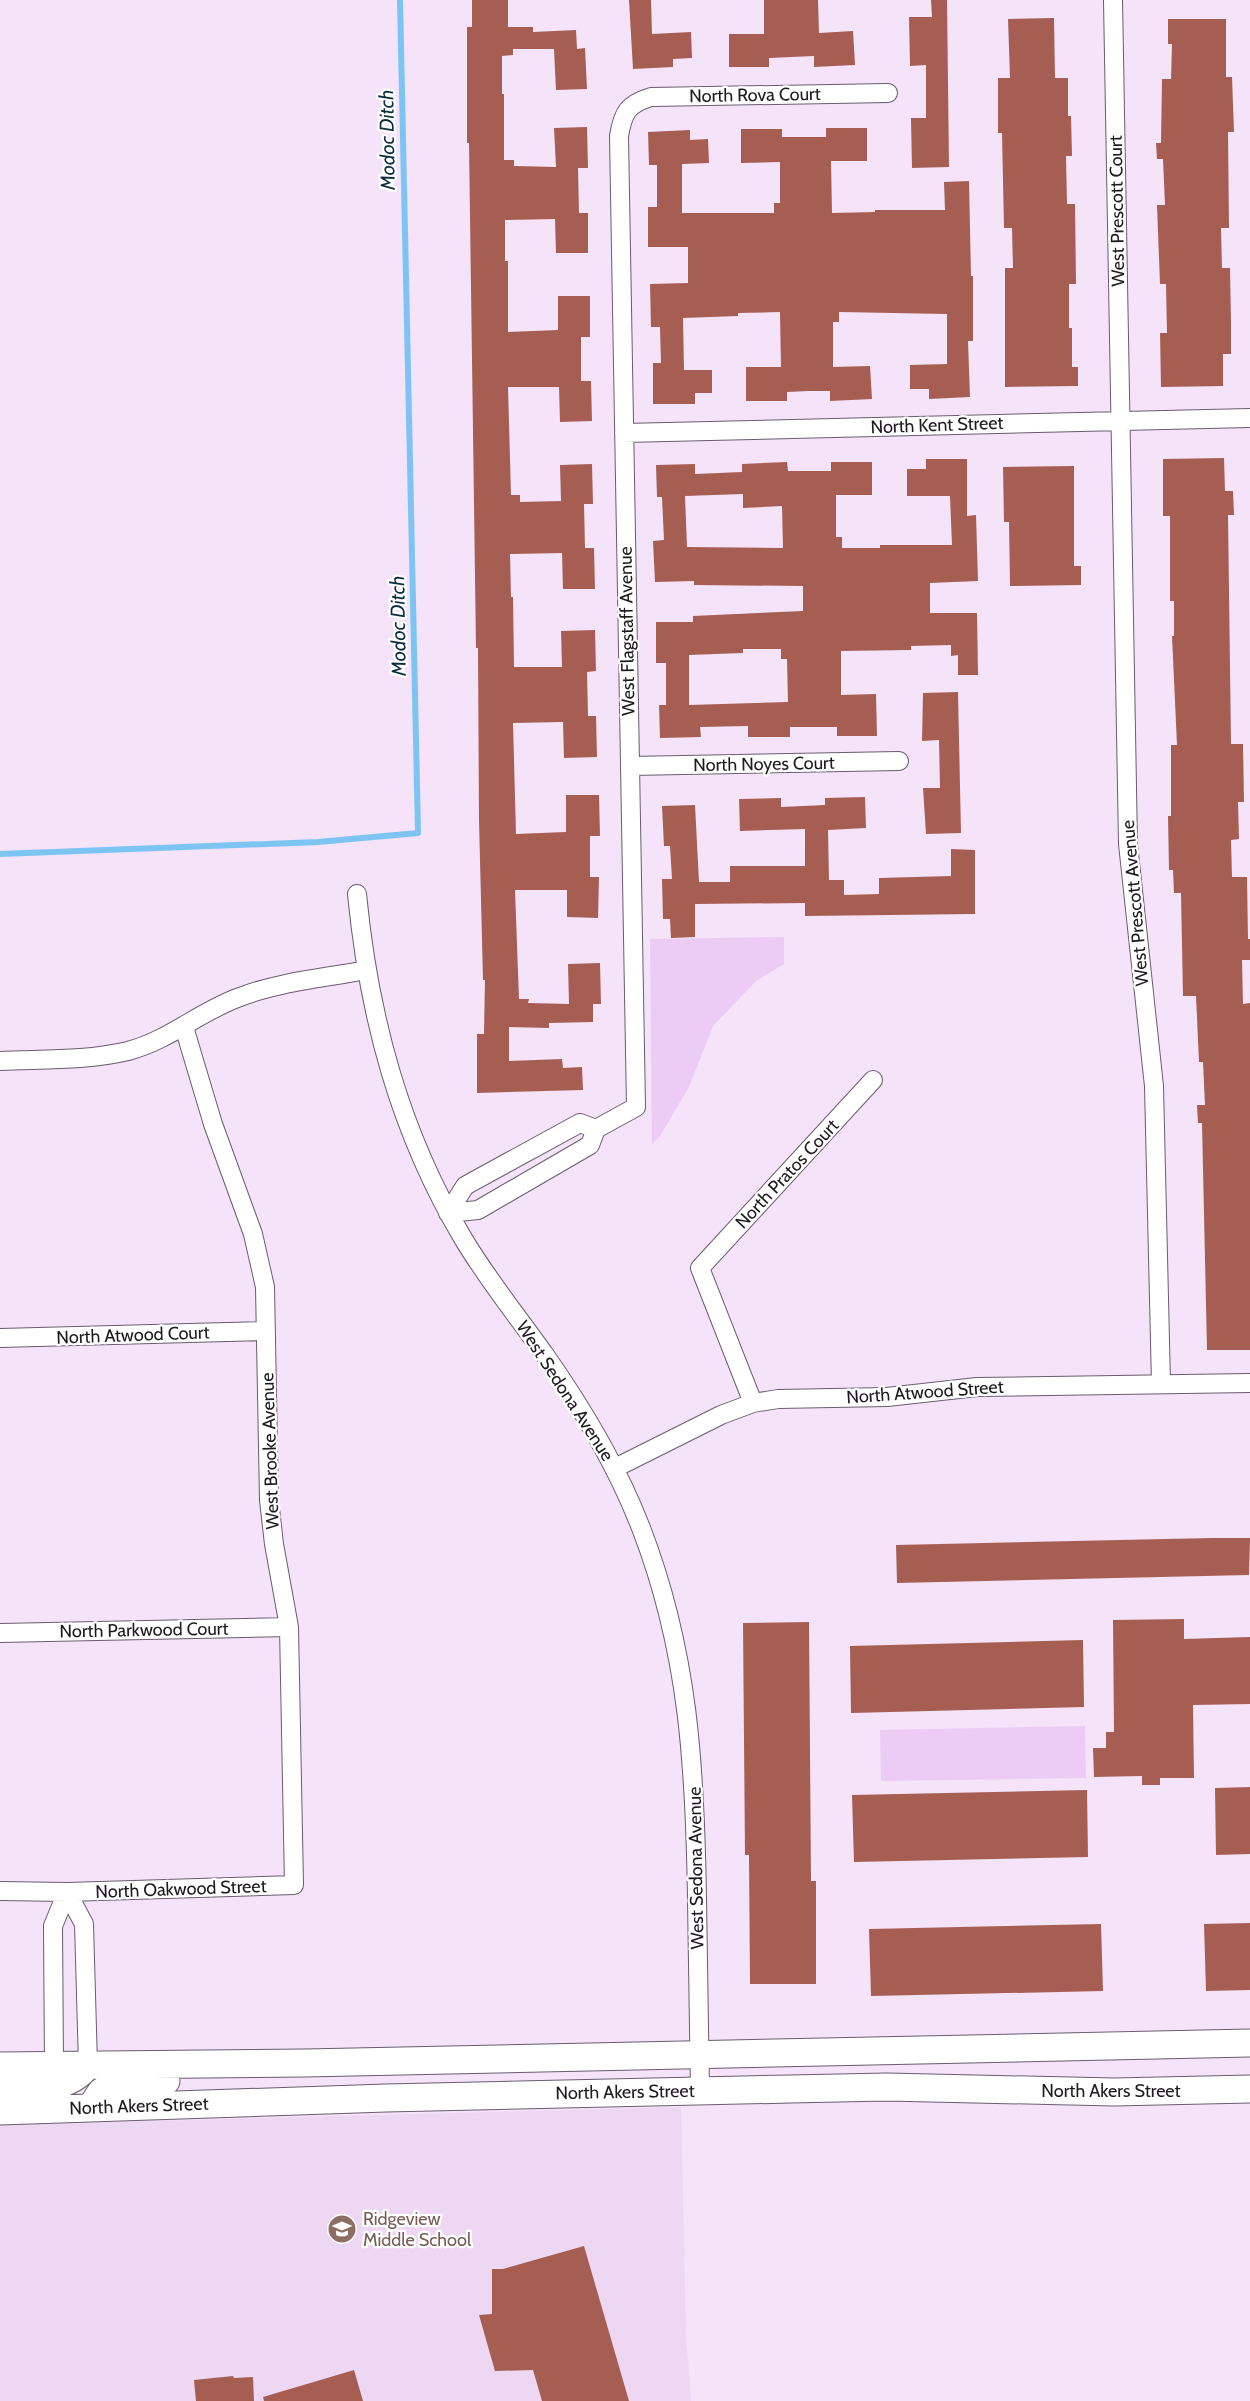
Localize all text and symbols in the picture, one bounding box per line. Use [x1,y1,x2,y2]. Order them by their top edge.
street label: North Rova Court [689,83,821,107]
water label: Modoc Ditch [374,90,400,191]
street label: West Prescott Court [1105,135,1129,287]
street label: North Kent Street [870,412,1004,438]
street label: West Flagstaff Avenue [615,546,639,716]
water label: Modoc Ditch [385,576,411,677]
street label: North Noyes Court [693,752,835,776]
street label: West Prescott Avenue [1117,819,1153,987]
street label: North Pratos Court [731,1115,843,1233]
street label: West Sedona Avenue [512,1317,618,1465]
street label: North Atwood Court [56,1321,210,1349]
street label: West Brooke Avenue [256,1372,284,1530]
street label: North Atwood Street [846,1376,1004,1408]
street label: North Parkwood Court [59,1618,229,1642]
street label: West Sedona Avenue [684,1787,708,1949]
street label: North Oakwood Street [95,1875,267,1903]
street label: North Akers Street [555,2080,695,2104]
street label: North Akers Street [1041,2080,1181,2102]
street label: North Akers Street [69,2093,209,2119]
place label: Ridgeview Middle School [363,2208,472,2251]
school or university icon: Ridgeview Middle School [326,2213,358,2245]

